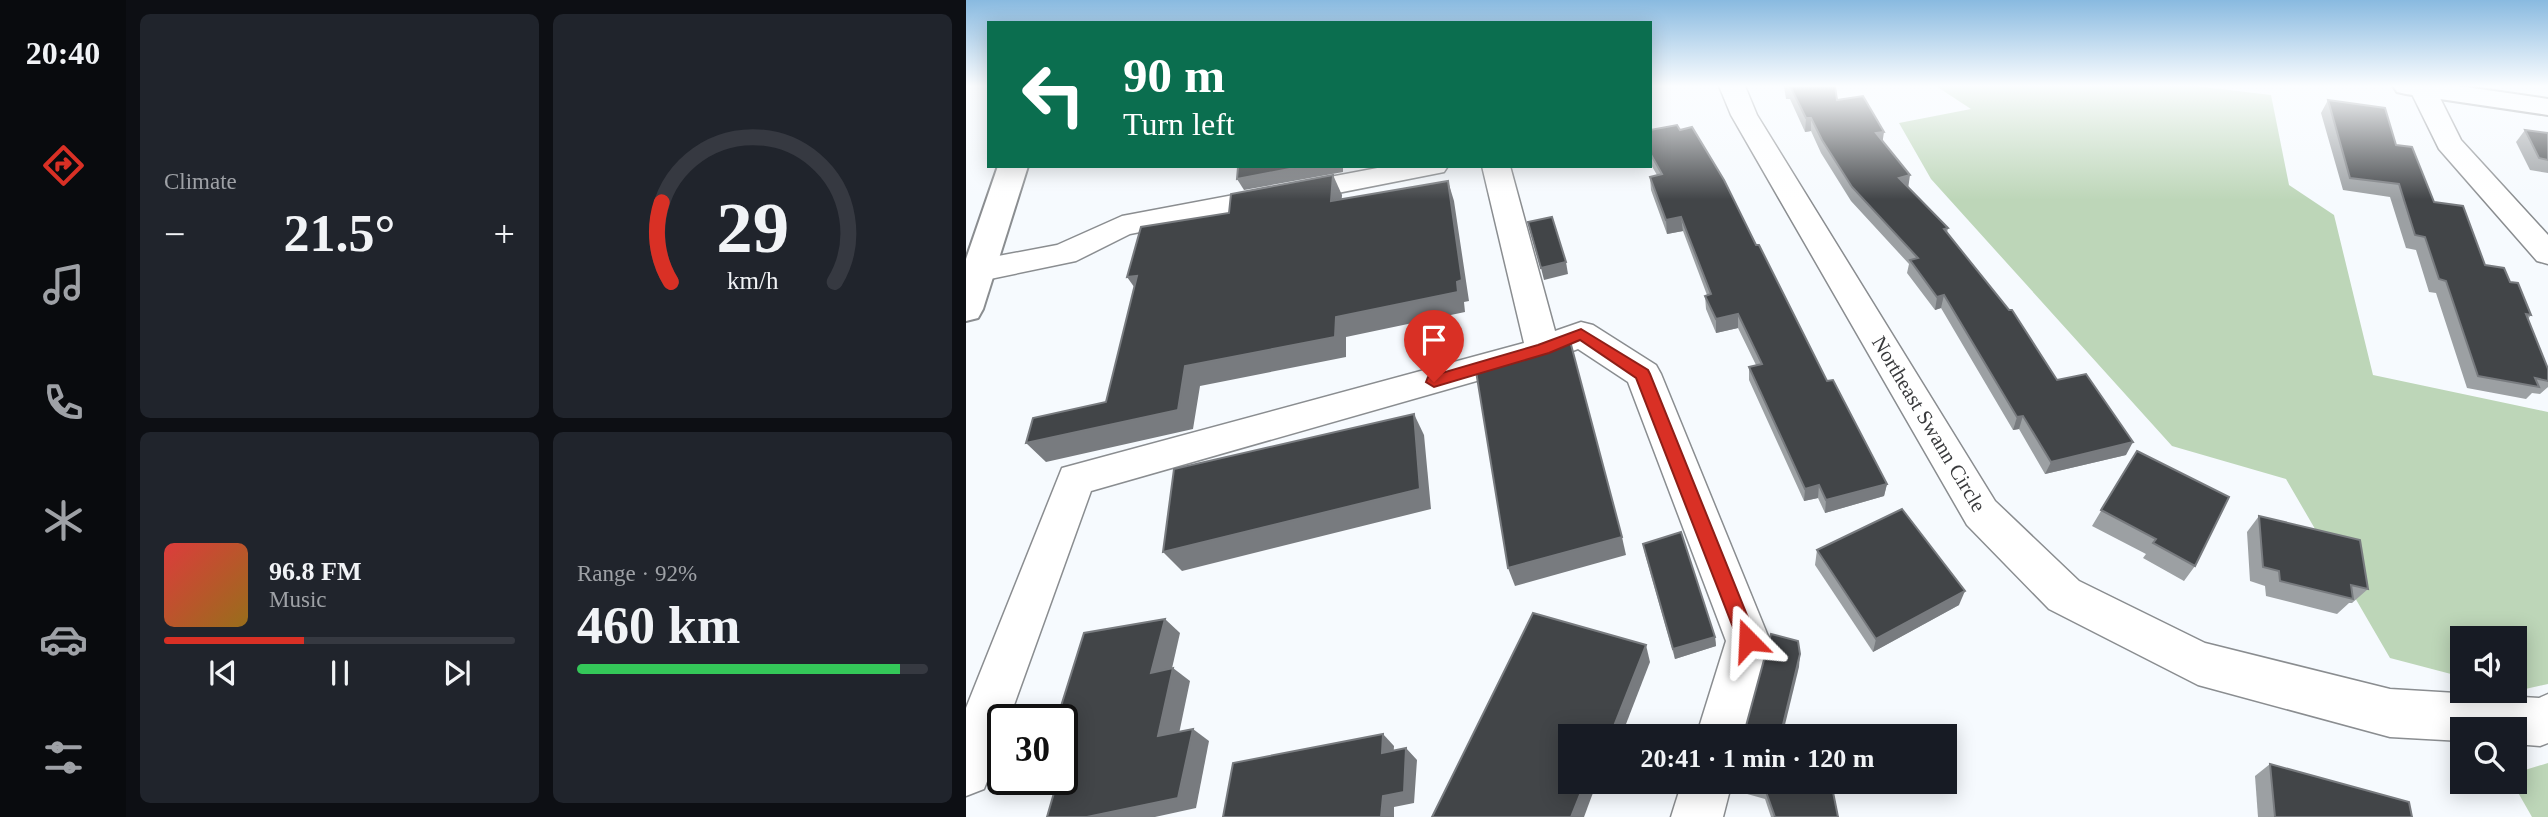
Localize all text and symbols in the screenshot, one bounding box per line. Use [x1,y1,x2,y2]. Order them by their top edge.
text: 20:40 [26,35,100,71]
text: 90 m [1123,48,1225,103]
icon: left [1008,49,1099,140]
text: Turn left [1123,106,1235,142]
icon: directions [39,141,88,190]
text: Climate [164,169,237,194]
text: 29 [716,187,789,268]
text: 21.5° [284,205,395,262]
text: − [164,213,185,255]
text: + [494,213,515,255]
icon: music [39,260,88,309]
text: km/h [727,267,779,294]
pin [1404,310,1464,382]
icon: arrive [1415,321,1453,359]
street label: Northeast Swann Circle [1867,332,1991,516]
icon: phone [39,378,88,427]
icon: climate [39,496,88,545]
text: 96.8 FM [269,557,361,586]
text: Range · 92% [577,561,697,586]
text: Music [269,587,327,612]
text: 460 km [577,597,740,654]
position arrow [1711,603,1785,677]
icon: car [39,615,88,664]
map controls [2450,626,2527,794]
button: sound [2450,626,2527,703]
icon: previous [204,654,242,692]
icon: pause [321,654,359,692]
icon: next [438,654,476,692]
speed limit sign: 30 [987,704,1078,795]
button: search [2450,717,2527,794]
icon: filters [39,733,88,782]
text: 20:41 · 1 min · 120 m [1641,744,1875,773]

